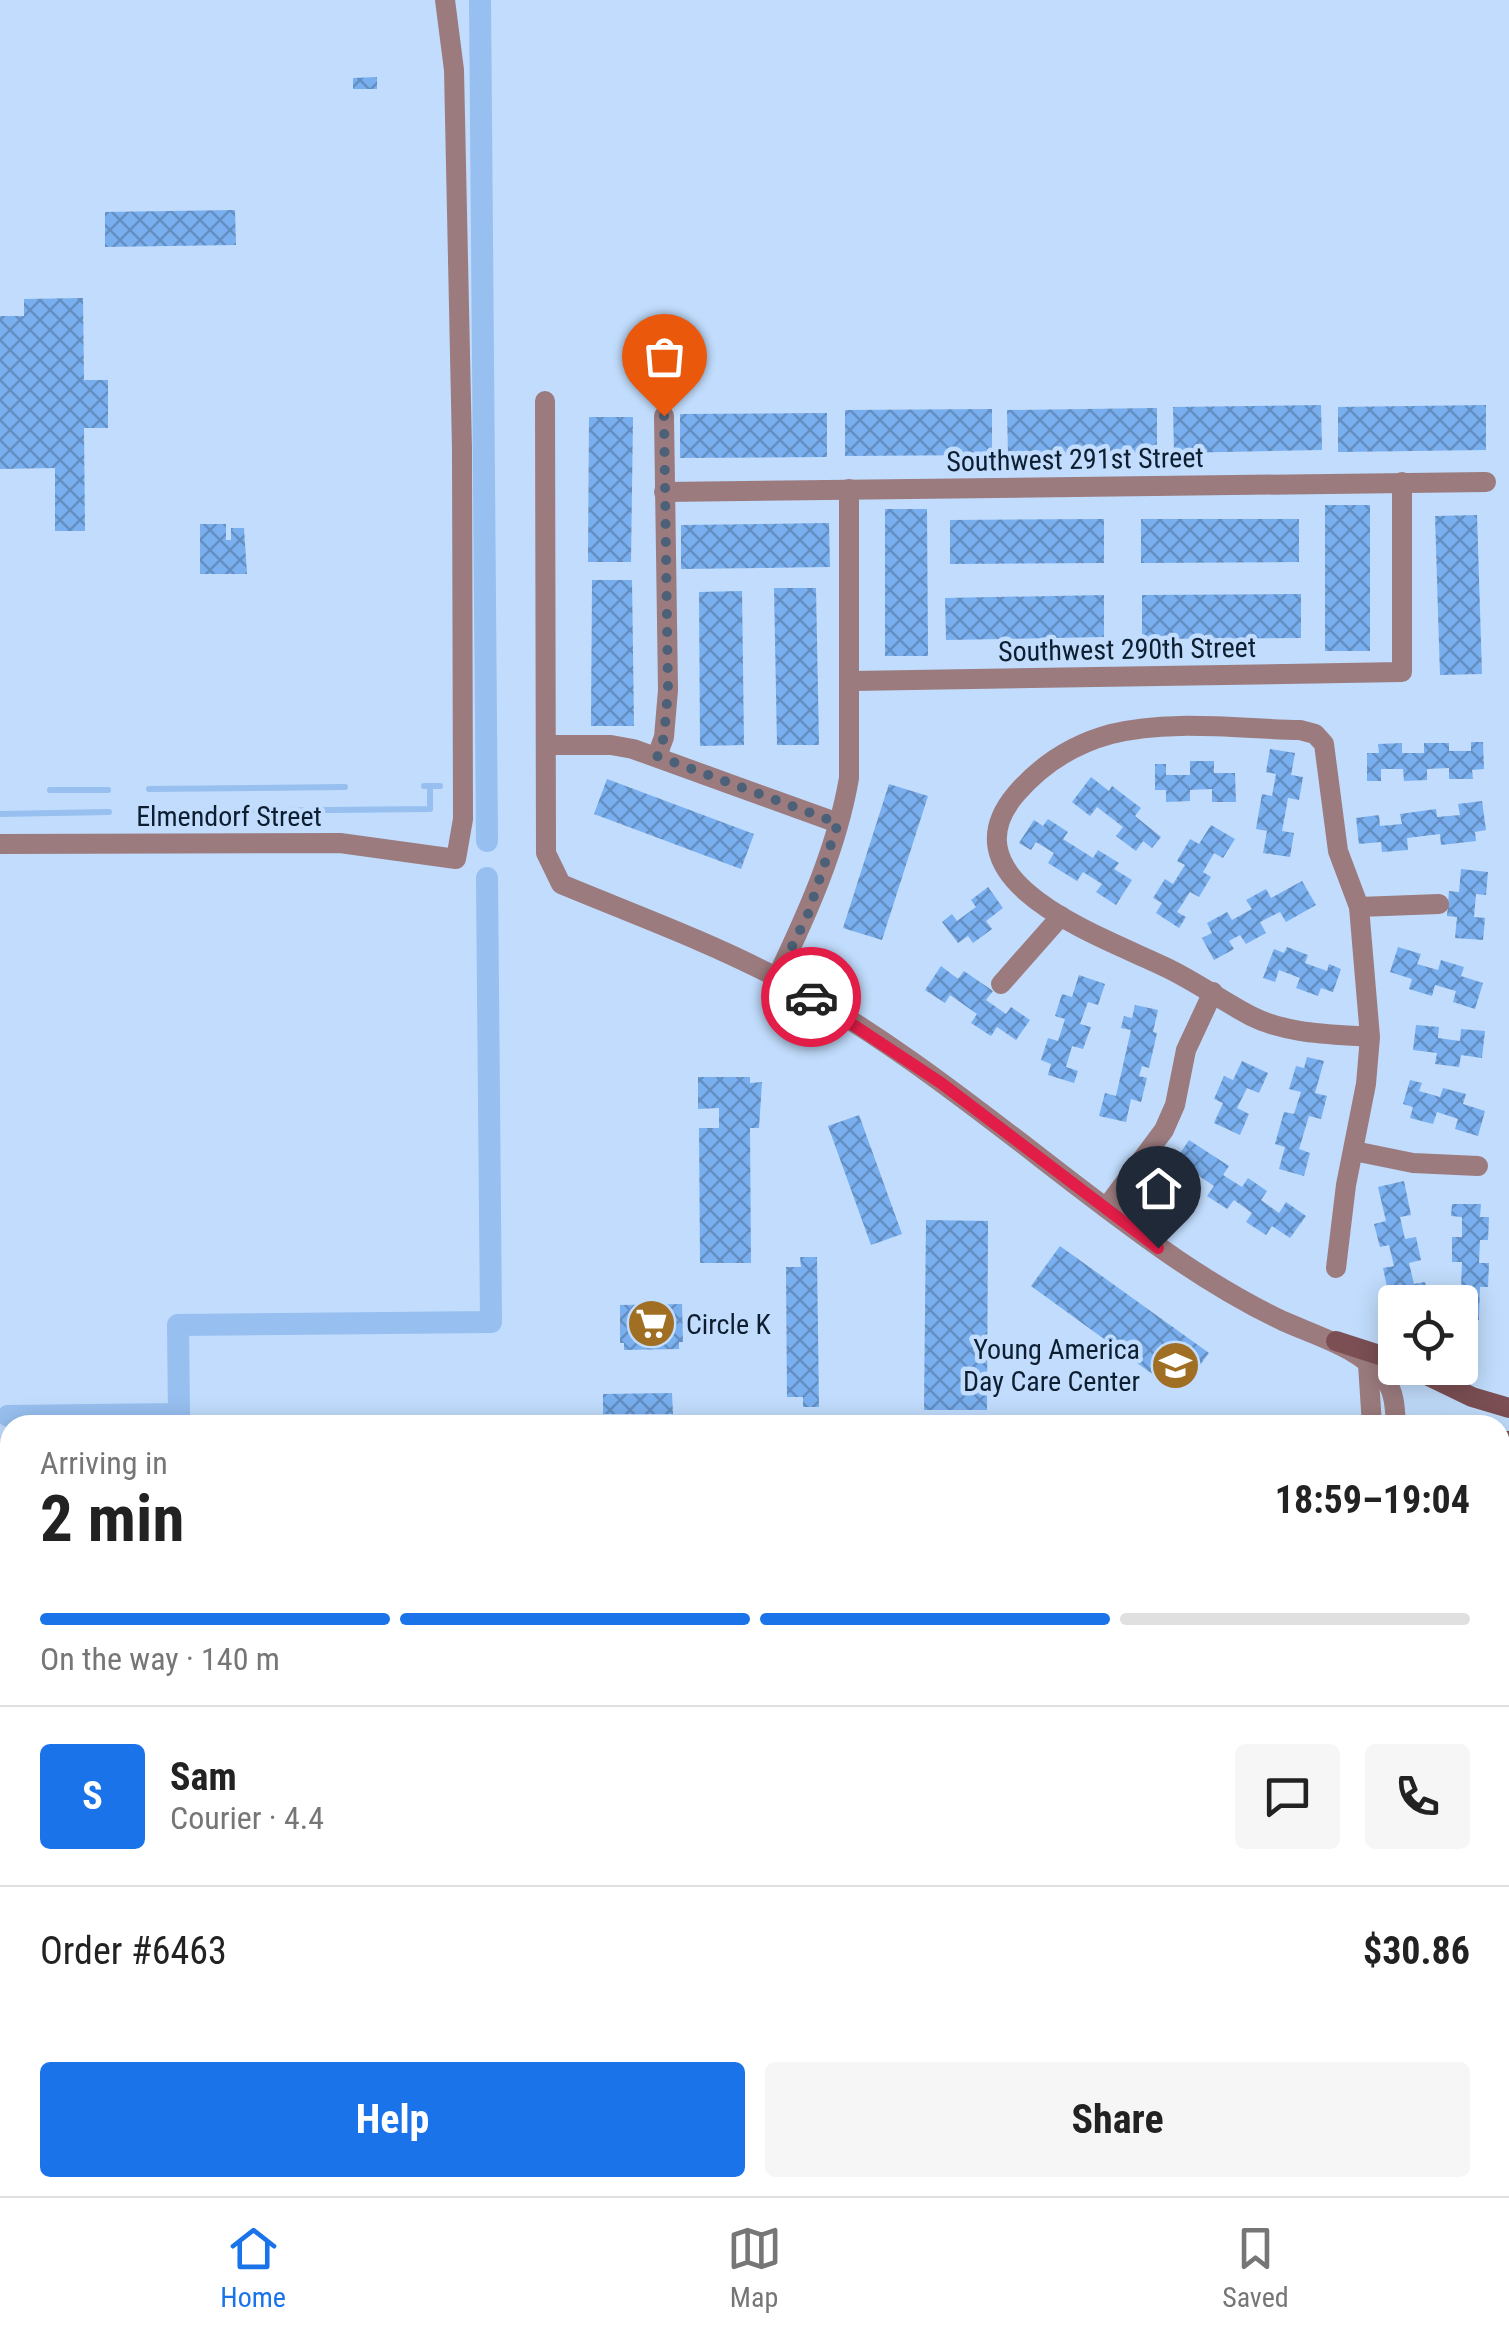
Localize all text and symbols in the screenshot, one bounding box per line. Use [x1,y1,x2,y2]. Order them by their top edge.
pin [622,314,707,417]
icon: bag [637,329,692,384]
street label: Southwest 291st Street [946,441,1204,478]
street label: Southwest 290th Street [998,631,1256,668]
street label: Elmendorf Street [136,800,322,833]
courier [761,947,861,1047]
icon: car [784,970,839,1025]
pin [1116,1146,1201,1249]
icon: home [1131,1161,1186,1216]
map controls [1378,1285,1478,1385]
button: locate [1378,1285,1478,1385]
supermarket icon: Circle K [625,1298,677,1350]
place label: Circle K [686,1308,771,1341]
place label: Young America Day Care Center [963,1333,1140,1398]
school or university icon: Young America Day Care Center [1149,1339,1201,1391]
text: Arriving in [40,1444,168,1482]
text: 18:59–19:04 [1275,1478,1470,1522]
text: 2 min [40,1481,184,1557]
text: On the way · 140 m [40,1640,280,1678]
button: chat [1235,1744,1340,1849]
button: phone [1365,1744,1470,1849]
text: Sam [170,1755,237,1799]
text: S [82,1774,103,1818]
text: Courier · 4.4 [170,1799,324,1837]
text: Order #6463 [40,1929,227,1973]
text: $30.86 [1363,1929,1470,1973]
button: Help [40,2062,745,2177]
button: Share [765,2062,1470,2177]
tab: Home [220,2221,286,2314]
tab: Map [727,2221,782,2314]
tab: Saved [1222,2221,1289,2314]

